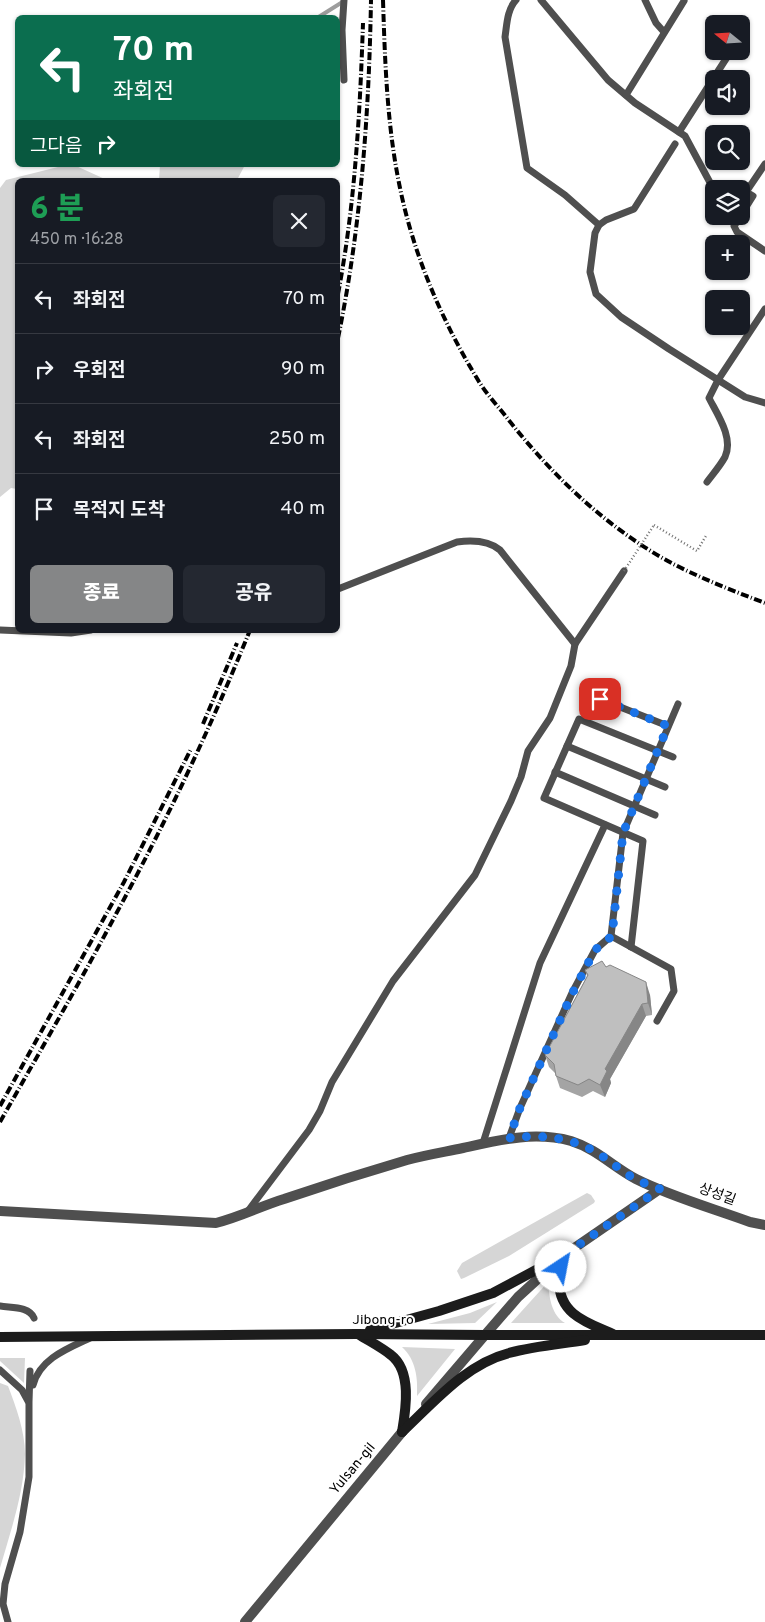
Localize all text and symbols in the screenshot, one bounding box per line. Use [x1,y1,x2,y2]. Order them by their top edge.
north arrow [705,15,750,60]
map controls [705,15,750,335]
text: 70 m [113,29,194,73]
icon: left [30,35,95,100]
button: sound [705,70,750,115]
text: 좌회전 [113,79,174,106]
button: search [705,125,750,170]
icon: right [92,130,120,158]
text: 그다음 [30,135,82,159]
button: layers [705,180,750,225]
text: 6 분 [30,192,84,229]
button: close [273,195,325,247]
text: 450 m · 16:28 [30,230,124,250]
button: + [705,235,750,280]
icon: left [30,285,58,313]
text: 70 m [283,287,325,311]
text: 좌회전 [73,289,125,313]
button: − [705,290,750,335]
icon: right [30,355,58,383]
text: 90 m [281,357,325,381]
text: 우회전 [73,359,125,383]
icon: left [30,425,58,453]
text: 250 m [269,427,325,451]
text: 좌회전 [73,429,125,453]
icon: arrive [30,495,58,523]
text: 40 m [280,497,325,521]
text: 목적지 도착 [73,499,165,523]
button: 종료 [30,565,173,623]
button: 공유 [183,565,325,623]
pin [579,678,621,720]
icon: arrive [586,685,614,713]
street label: 상성길 [696,1180,738,1210]
position arrow [534,1240,586,1292]
street label: Jibong-ro [352,1312,414,1329]
street label: Yulsan-gil [326,1440,380,1498]

